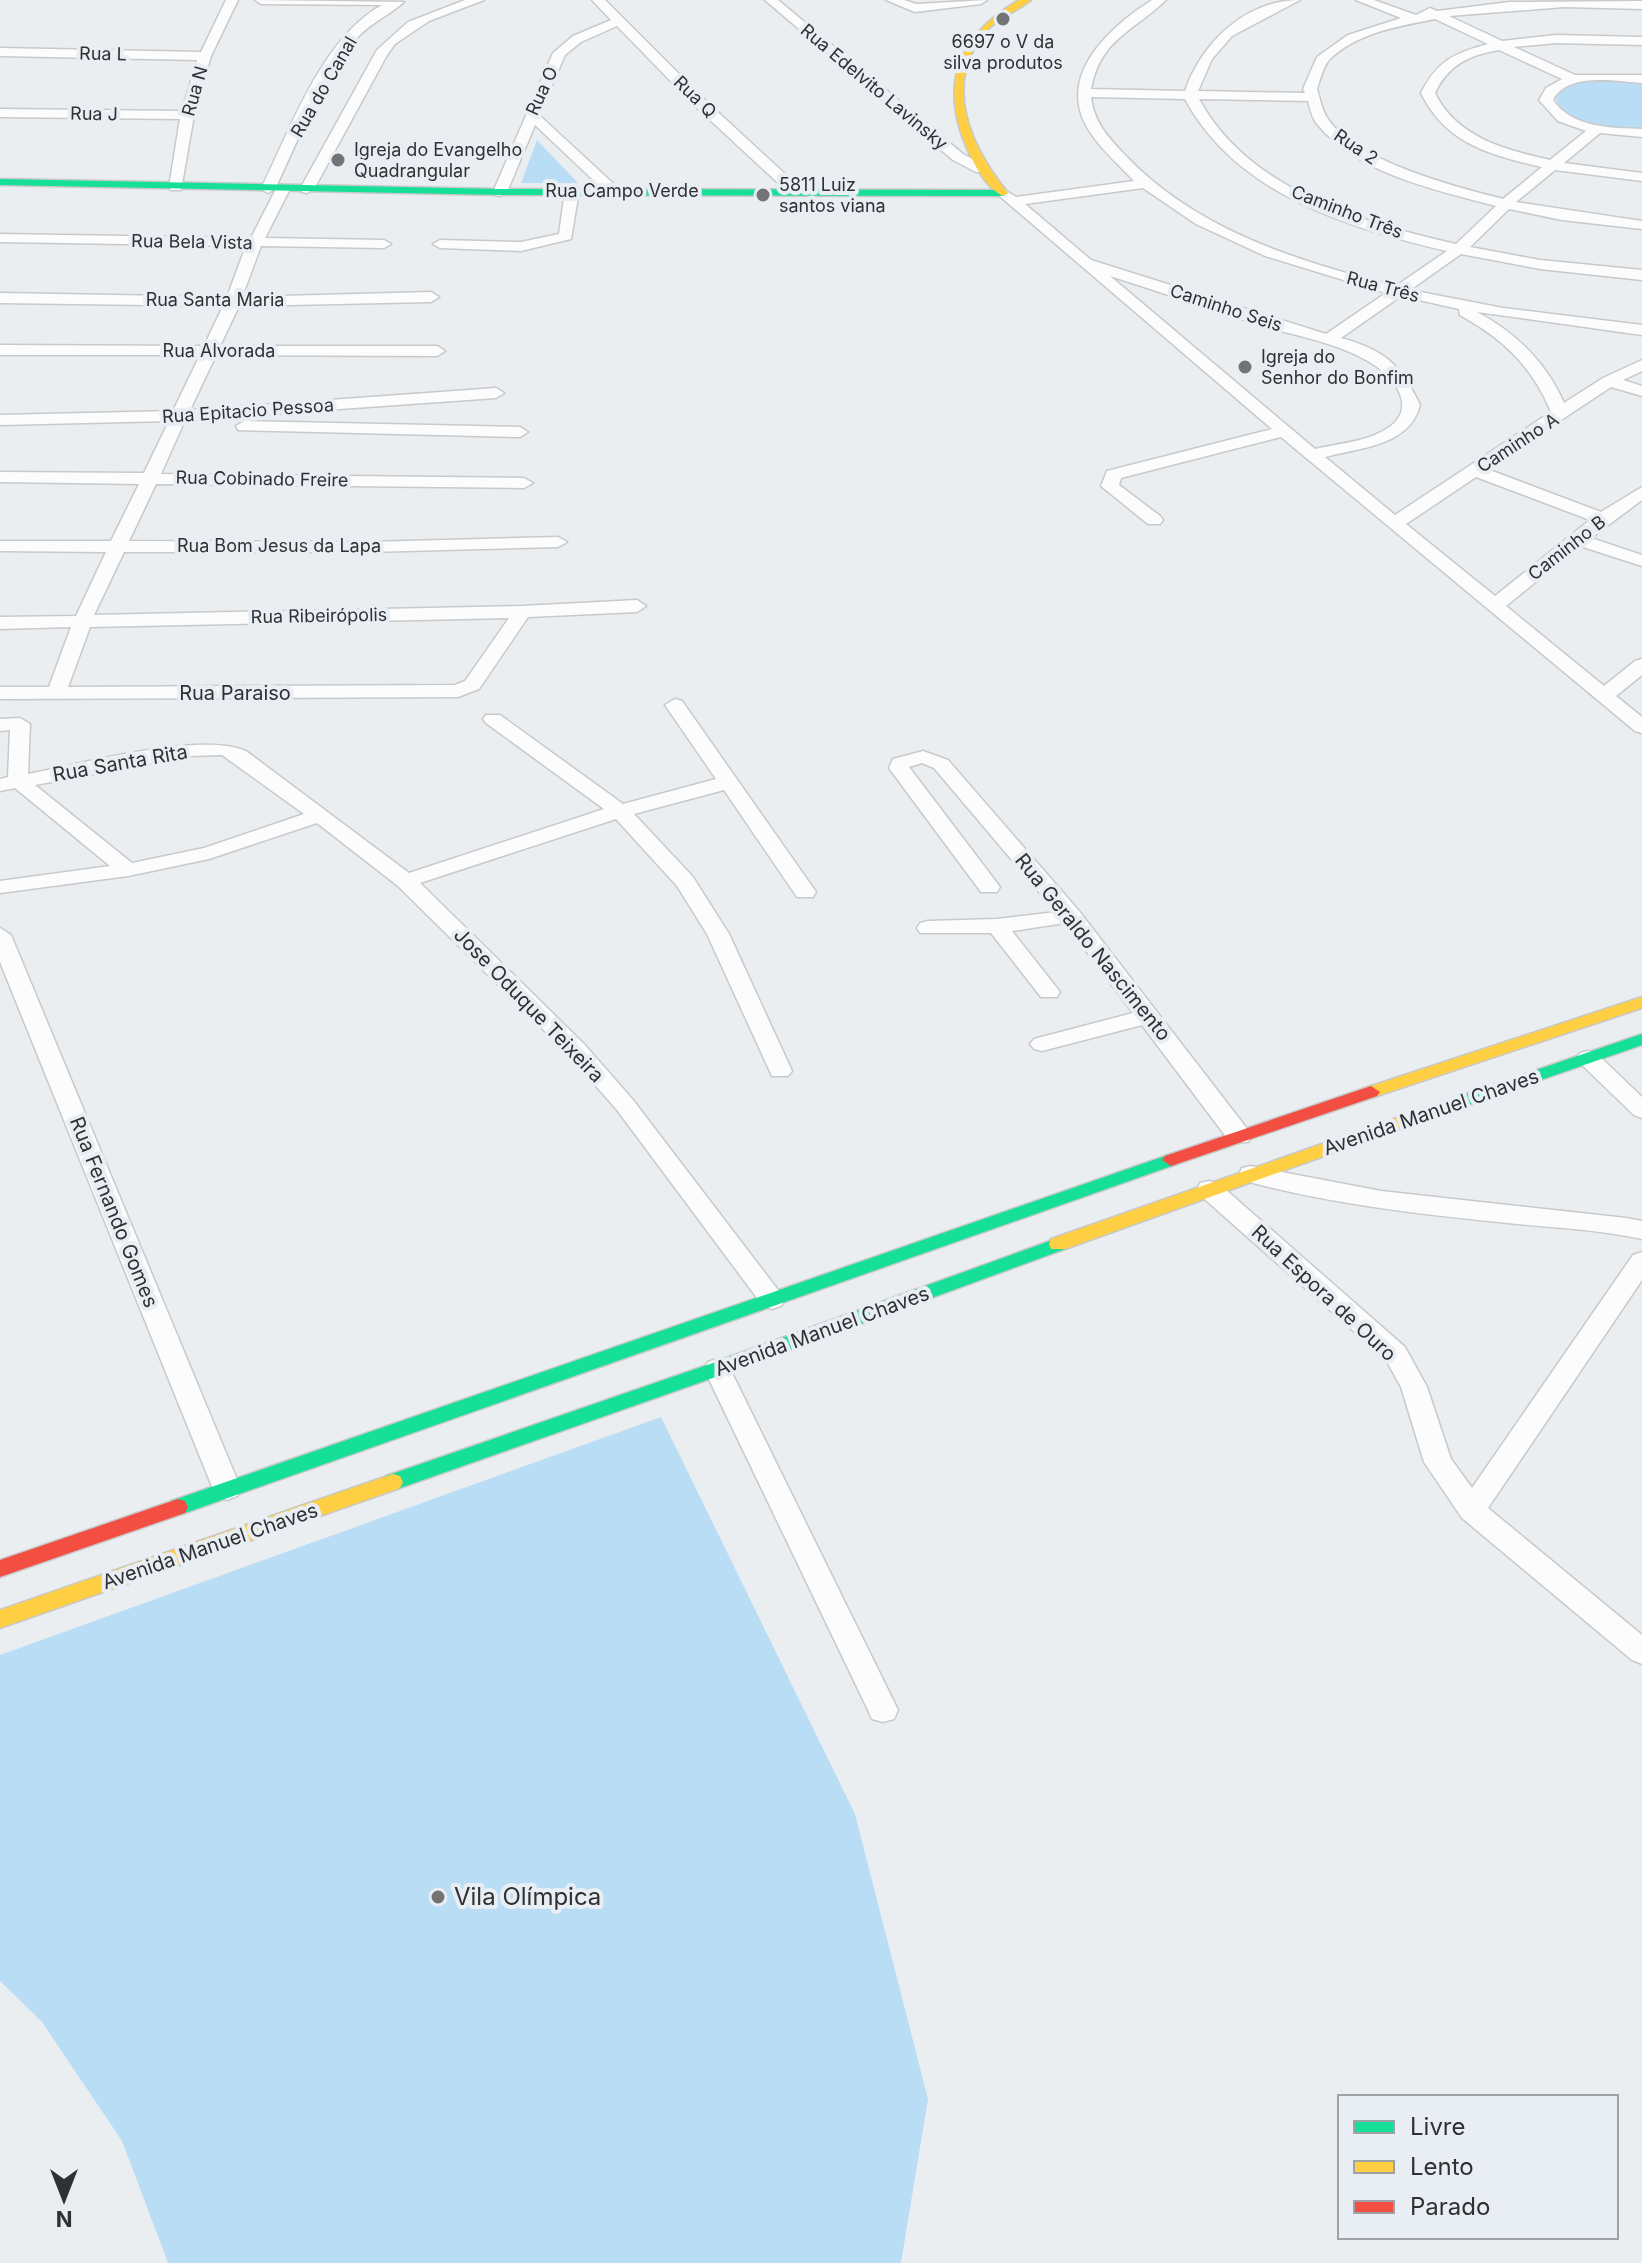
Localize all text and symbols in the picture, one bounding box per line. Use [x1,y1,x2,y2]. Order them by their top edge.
marker: 6697 o V da silva produtos [994,10,1012,28]
street label: Rua Edelvito Lavinsky [797,19,952,154]
place label: 6697 o V da silva produtos [943,31,1063,73]
street label: Rua do Canal [286,33,361,141]
street label: Rua L [79,43,127,64]
street label: Rua N [177,63,212,118]
street label: Rua O [521,63,562,118]
street label: Rua Q [670,71,721,122]
street label: Rua J [70,103,118,124]
street label: Rua 2 [1330,124,1382,169]
place label: Igreja do Evangelho Quadrangular [354,139,522,181]
marker: Igreja do Evangelho Quadrangular [329,151,347,169]
place label: 5811 Luiz santos viana [779,174,886,216]
street label: Rua Campo Verde [545,180,699,201]
street label: Caminho Três [1289,181,1406,242]
marker: 5811 Luiz santos viana [754,186,772,204]
street label: Rua Bela Vista [131,230,253,253]
street label: Rua Três [1344,267,1422,306]
street label: Caminho Seis [1168,280,1285,335]
street label: Rua Santa Maria [146,289,284,310]
street label: Rua Alvorada [163,340,275,361]
place label: Igreja do Senhor do Bonfim [1261,346,1414,388]
marker: Igreja do Senhor do Bonfim [1236,358,1254,376]
street label: Rua Epitacio Pessoa [161,394,335,427]
street label: Caminho A [1473,408,1562,477]
street label: Rua Cobinado Freire [175,466,349,491]
street label: Caminho B [1524,511,1610,584]
street label: Rua Bom Jesus da Lapa [177,535,381,556]
street label: Rua Ribeirópolis [251,604,387,627]
street label: Rua Paraiso [179,681,291,705]
street label: Rua Santa Rita [51,739,189,787]
street label: Rua Geraldo Nascimento [1010,848,1176,1046]
street label: Jose Oduque Teixeira [449,923,609,1087]
street label: Avenida Manuel Chaves [1320,1064,1542,1160]
street label: Rua Fernando Gomes [65,1113,163,1311]
street label: Rua Espora de Ouro [1247,1220,1401,1366]
street label: Avenida Manuel Chaves [712,1281,932,1381]
street label: Avenida Manuel Chaves [99,1498,321,1594]
place label: Vila Olímpica [454,1882,601,1911]
marker: Vila Olímpica [429,1888,447,1906]
legend [1338,2095,1618,2239]
text: Livre [1410,2112,1466,2141]
text: Lento [1410,2152,1474,2181]
north arrow [24,2159,104,2239]
text: Parado [1410,2192,1490,2221]
text: N [56,2206,72,2232]

